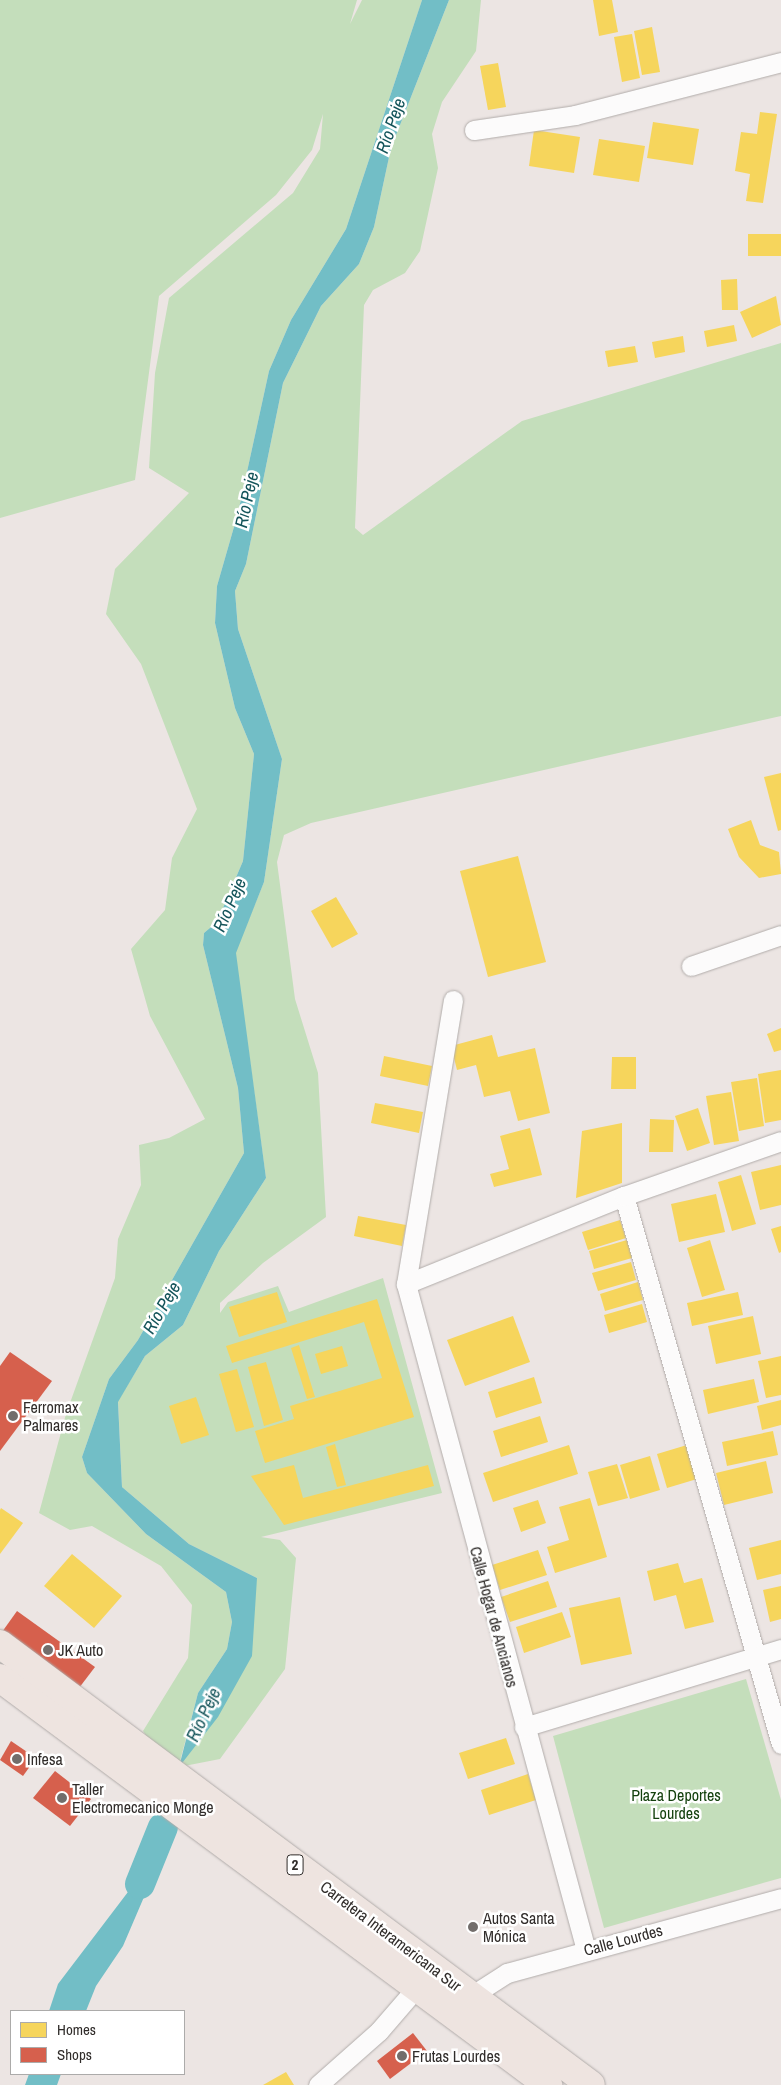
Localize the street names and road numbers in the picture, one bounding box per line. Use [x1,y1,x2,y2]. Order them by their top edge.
street label: Calle Hogar de Ancianos [466,1544,522,1690]
road number: 2 [286,1852,304,1878]
street label: Carretera Interamericana Sur [317,1877,465,1995]
street label: Calle Lourdes [581,1920,665,1960]

